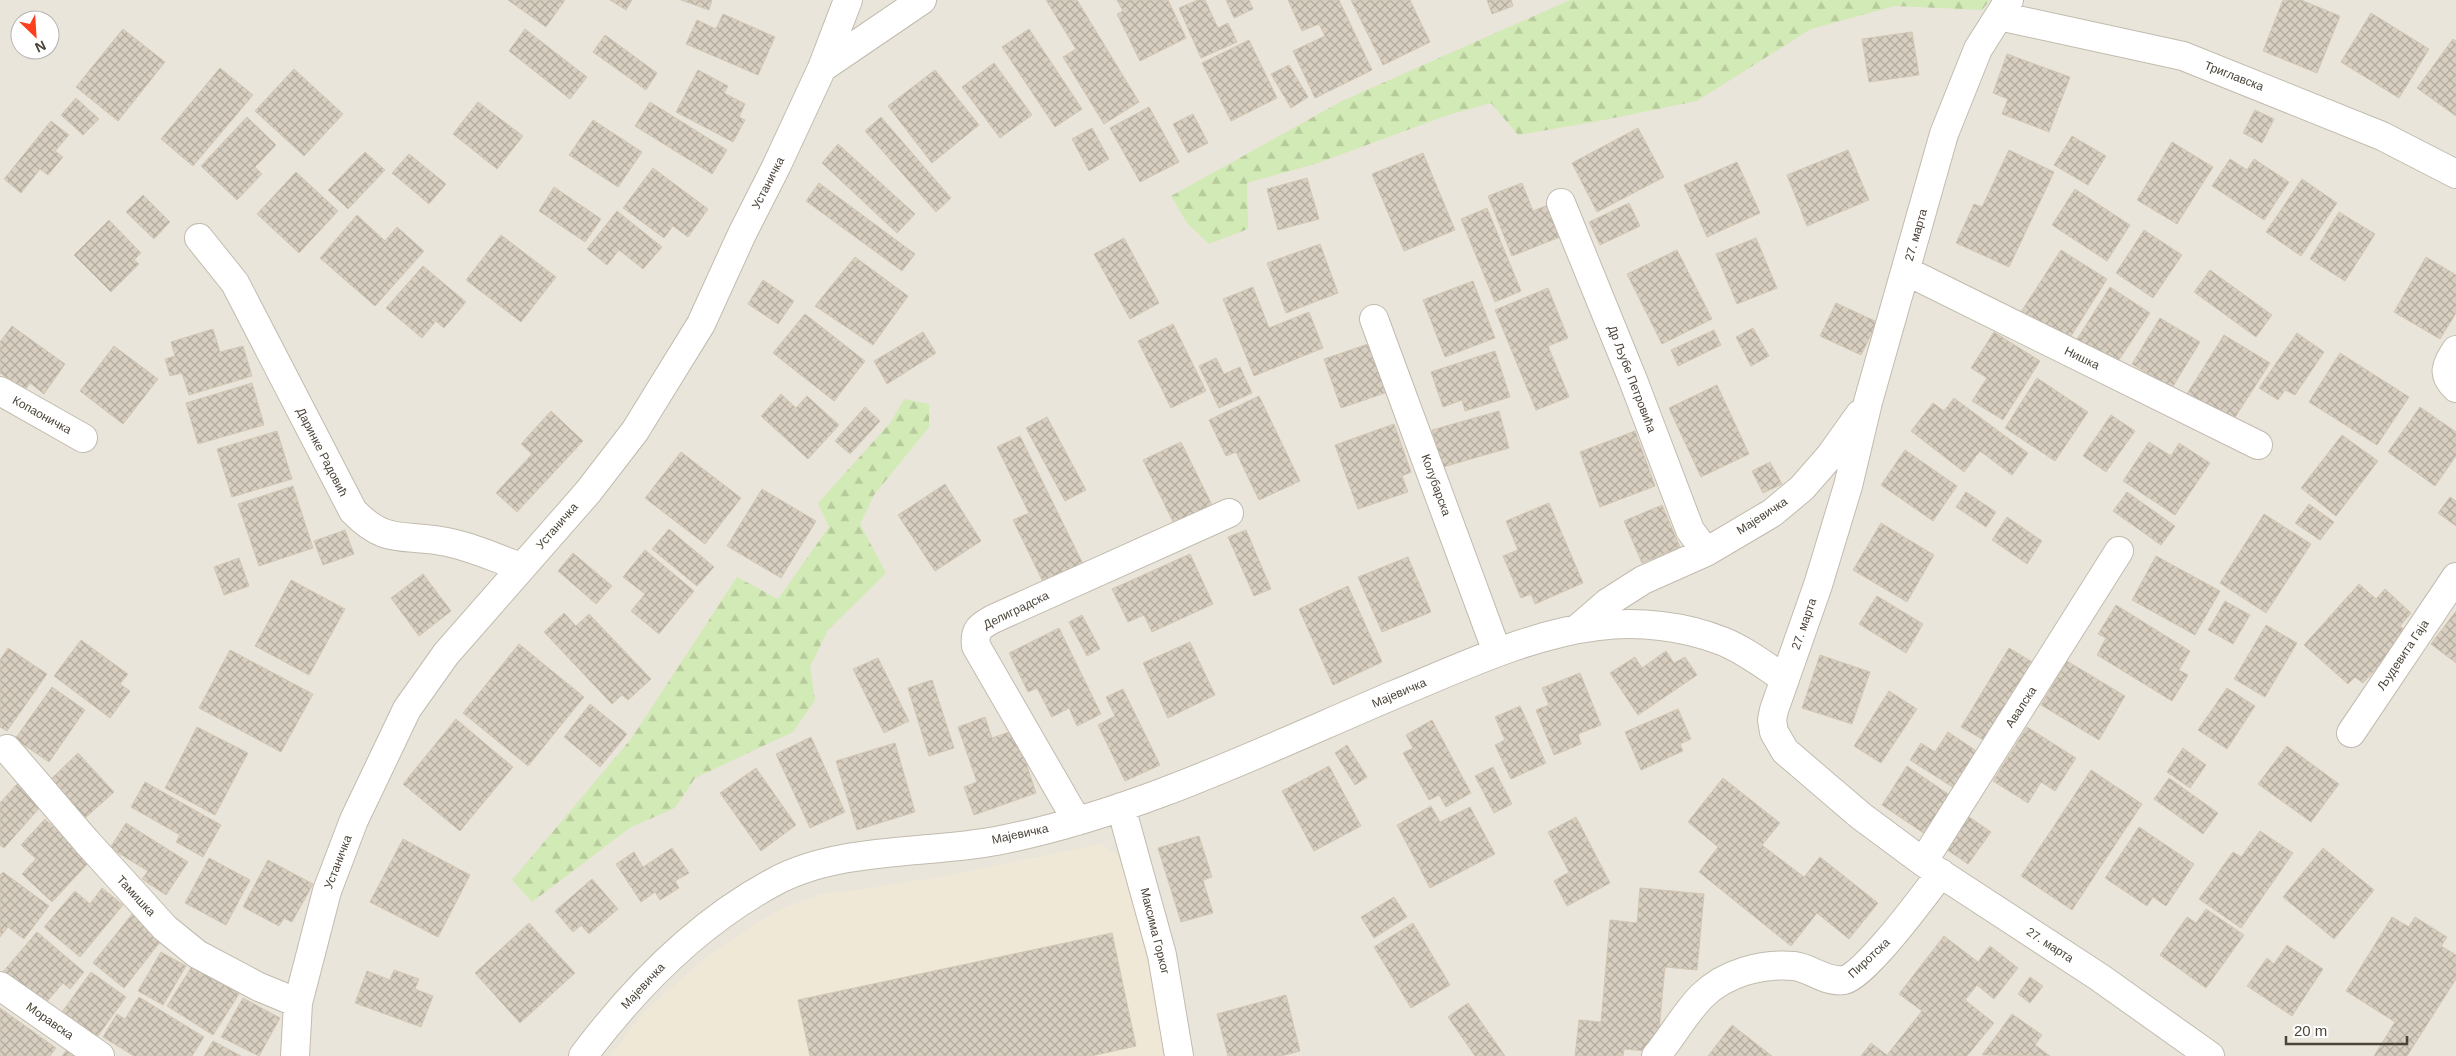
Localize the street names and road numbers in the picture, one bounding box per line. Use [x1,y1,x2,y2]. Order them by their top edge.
street label: Триглавска [2202,58,2266,94]
street label: Устаничка [749,154,787,211]
street label: 27. марта [1902,207,1930,263]
street label: Др Љубе Петровића [1605,323,1659,435]
street label: Нишка [2062,344,2102,373]
street label: Копаоничка [10,393,74,437]
street label: Даринке Радовић [294,405,350,499]
street label: Колубарска [1418,452,1454,518]
street label: Мајевичка [1734,494,1790,538]
street label: Устаничка [533,500,581,552]
street label: Делиградска [981,588,1051,632]
street label: 27. марта [1789,596,1819,652]
street label: Људевита Гаја [2374,617,2432,693]
street label: Мајевичка [1370,675,1429,711]
street label: Авалска [2003,684,2040,730]
street label: Мајевичка [990,821,1050,847]
street label: Устаничка [321,833,355,891]
street label: Тамишка [114,873,158,919]
street label: Максима Горког [1137,886,1173,976]
street label: 27. марта [2024,925,2076,966]
street label: Пиротска [1845,935,1893,981]
street label: Мајевичка [618,960,668,1012]
street label: Моравска [24,1000,77,1043]

